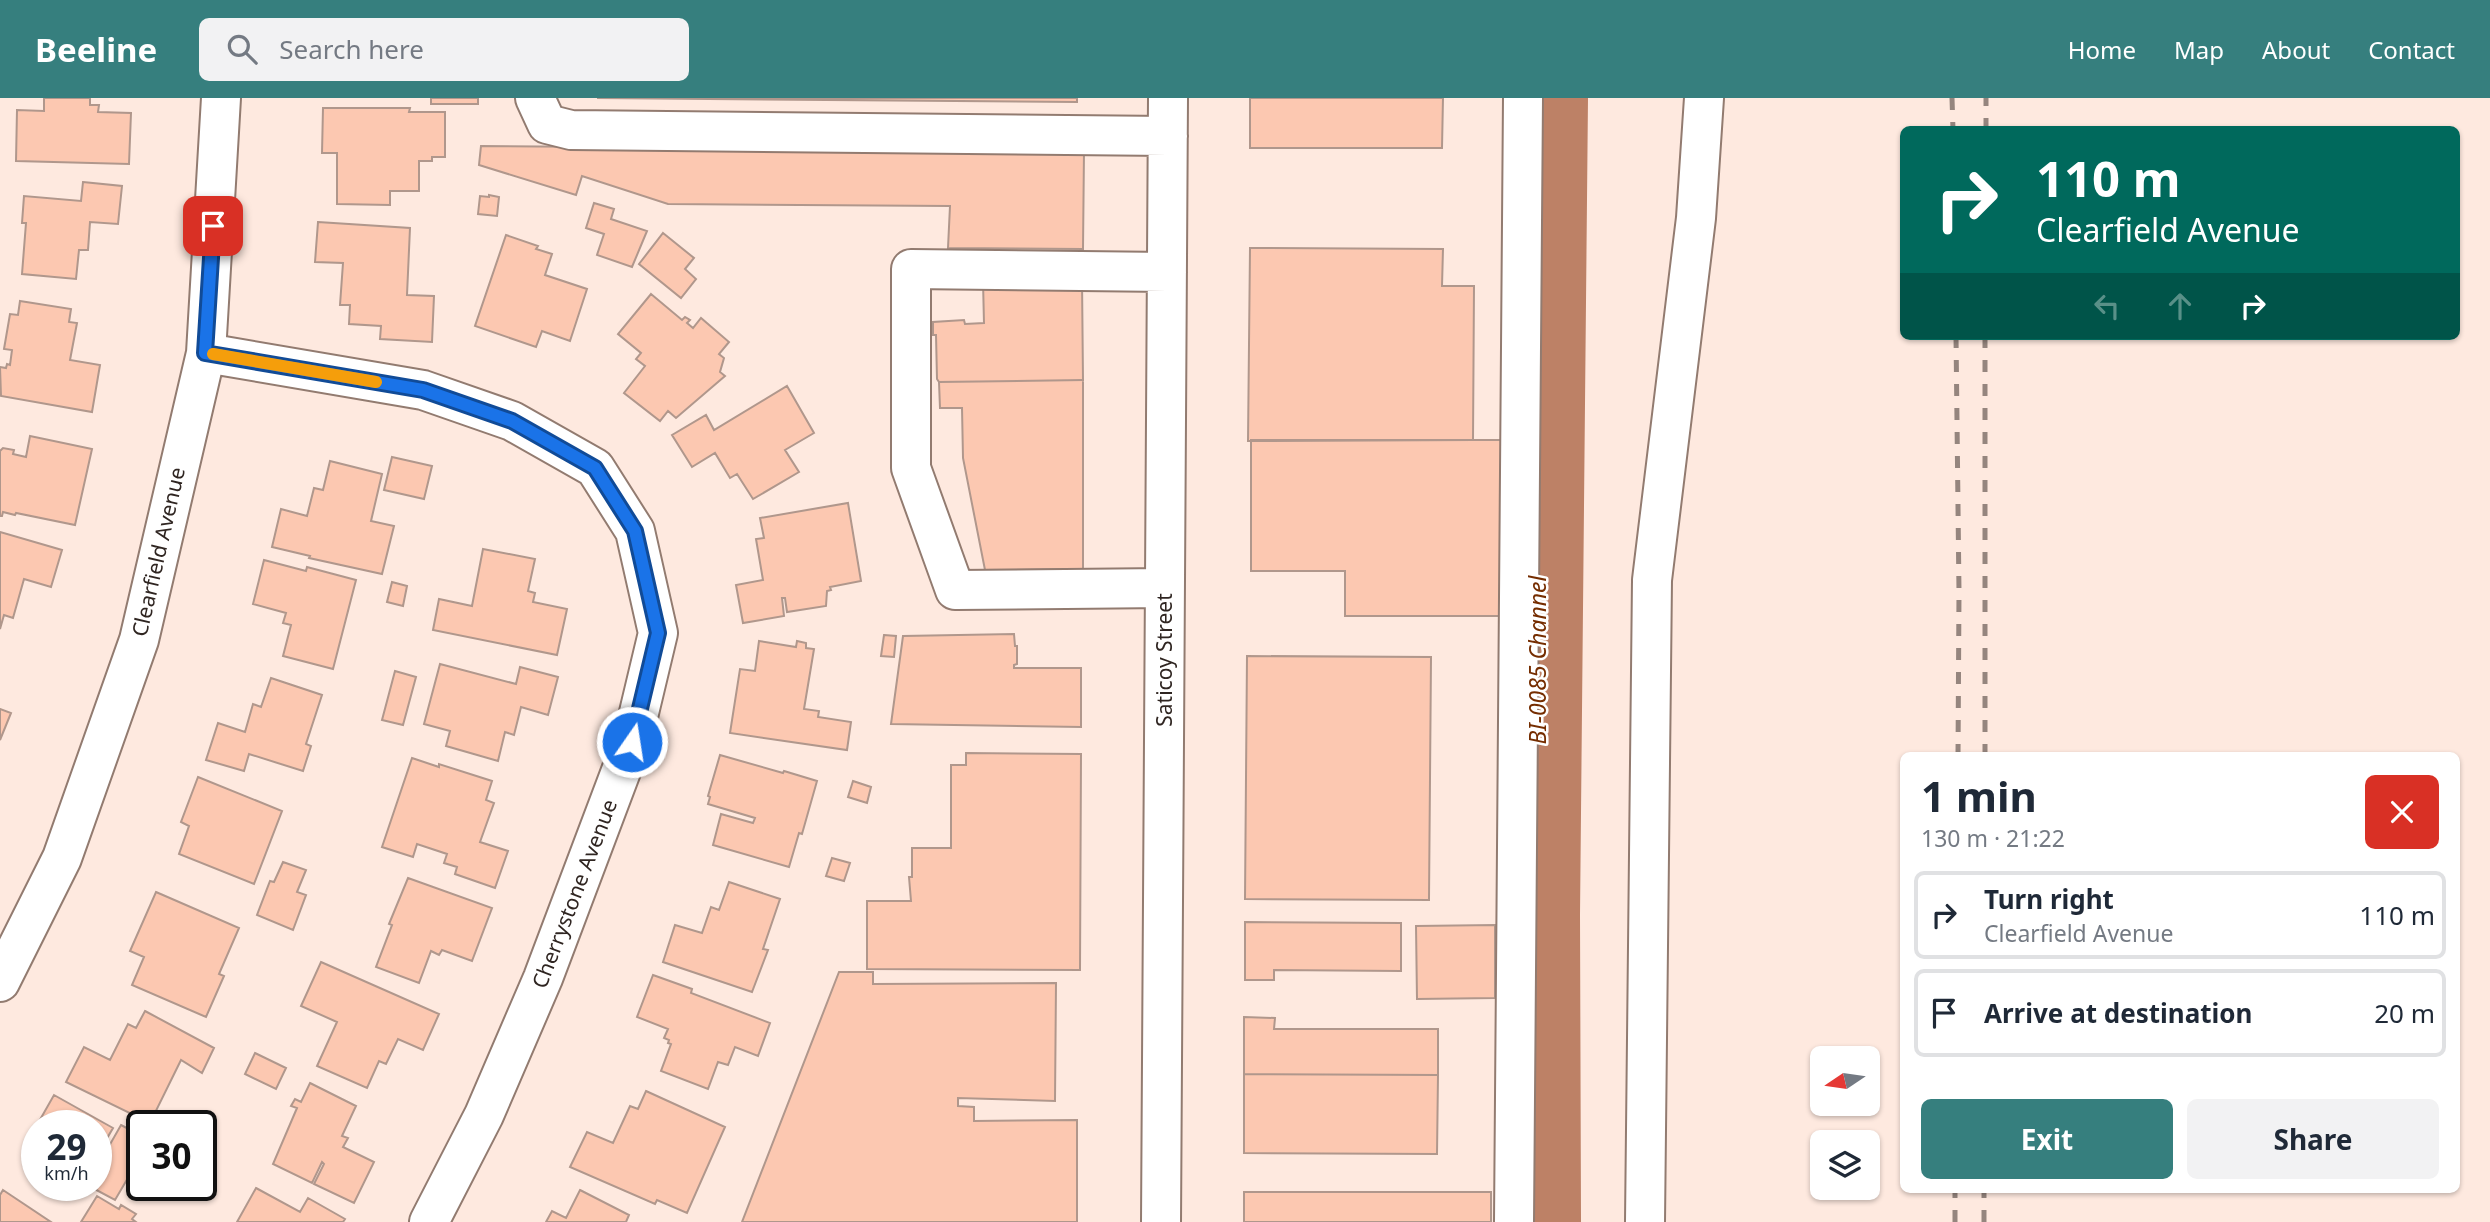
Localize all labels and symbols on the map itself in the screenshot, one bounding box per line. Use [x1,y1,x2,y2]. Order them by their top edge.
pin [183,196,243,256]
street label: Clearfield Avenue [125,464,191,639]
water label: BI-0085 Channel [1521,574,1553,745]
street label: Saticoy Street [1150,593,1178,727]
position arrow [595,705,669,779]
street label: Cherrystone Avenue [525,795,623,992]
north arrow [1810,1046,1880,1116]
speed limit sign: 30 [126,1110,217,1201]

